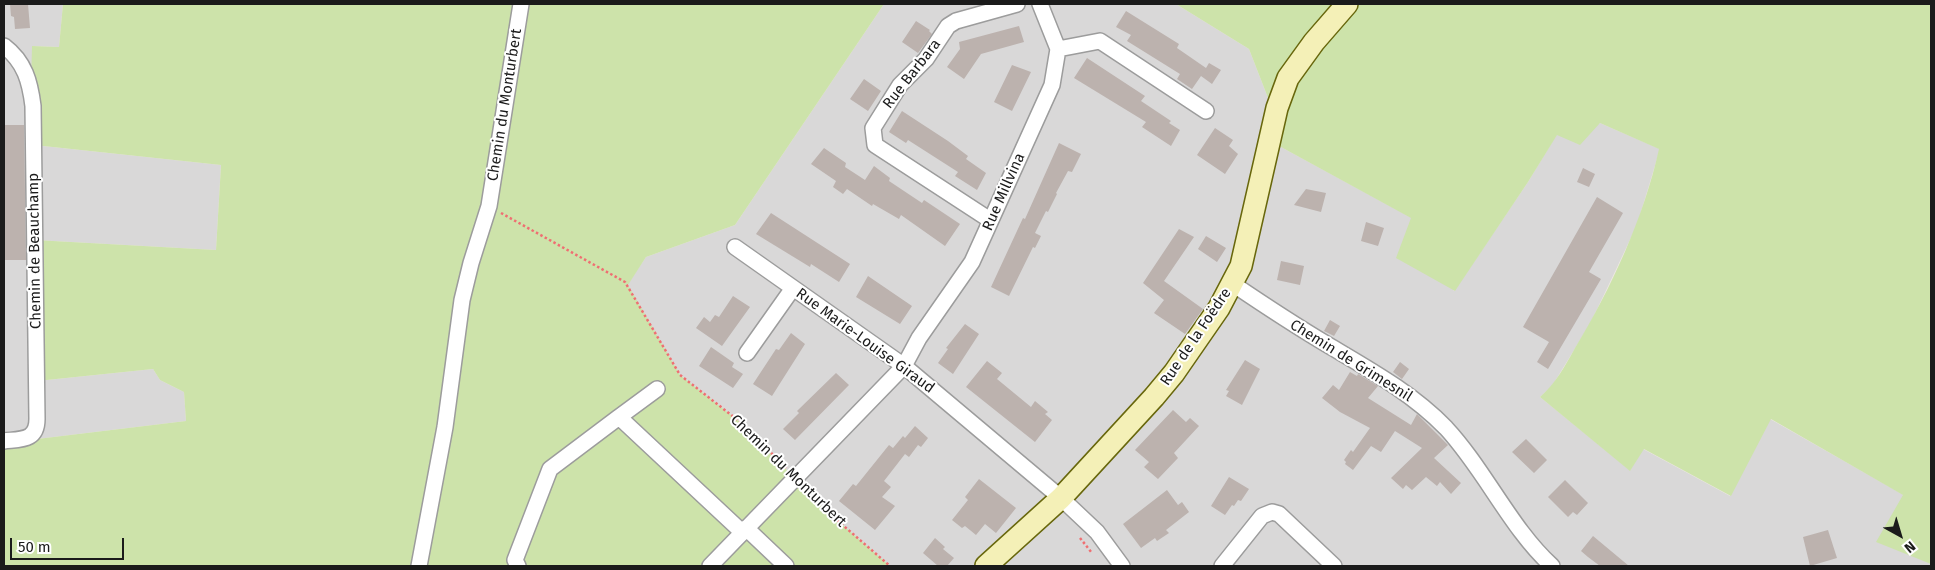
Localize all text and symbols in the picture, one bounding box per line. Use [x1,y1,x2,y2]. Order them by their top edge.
street label: Chemin du Monturbert [484,27,526,183]
street label: Rue Barbara [879,36,945,112]
street label: Rue Millvina [979,150,1029,234]
street label: Chemin de Beauchamp [25,173,45,329]
street label: Rue Marie-Louise Giraud [792,285,938,397]
street label: Rue de la Foëdre [1157,285,1235,389]
street label: Chemin de Grimesnil [1286,316,1416,406]
street label: Chemin du Monturbert [726,411,850,531]
north arrow [1875,510,1925,560]
scale bar [12,528,126,560]
text: 50 m [18,538,51,556]
text: N [1901,538,1919,557]

